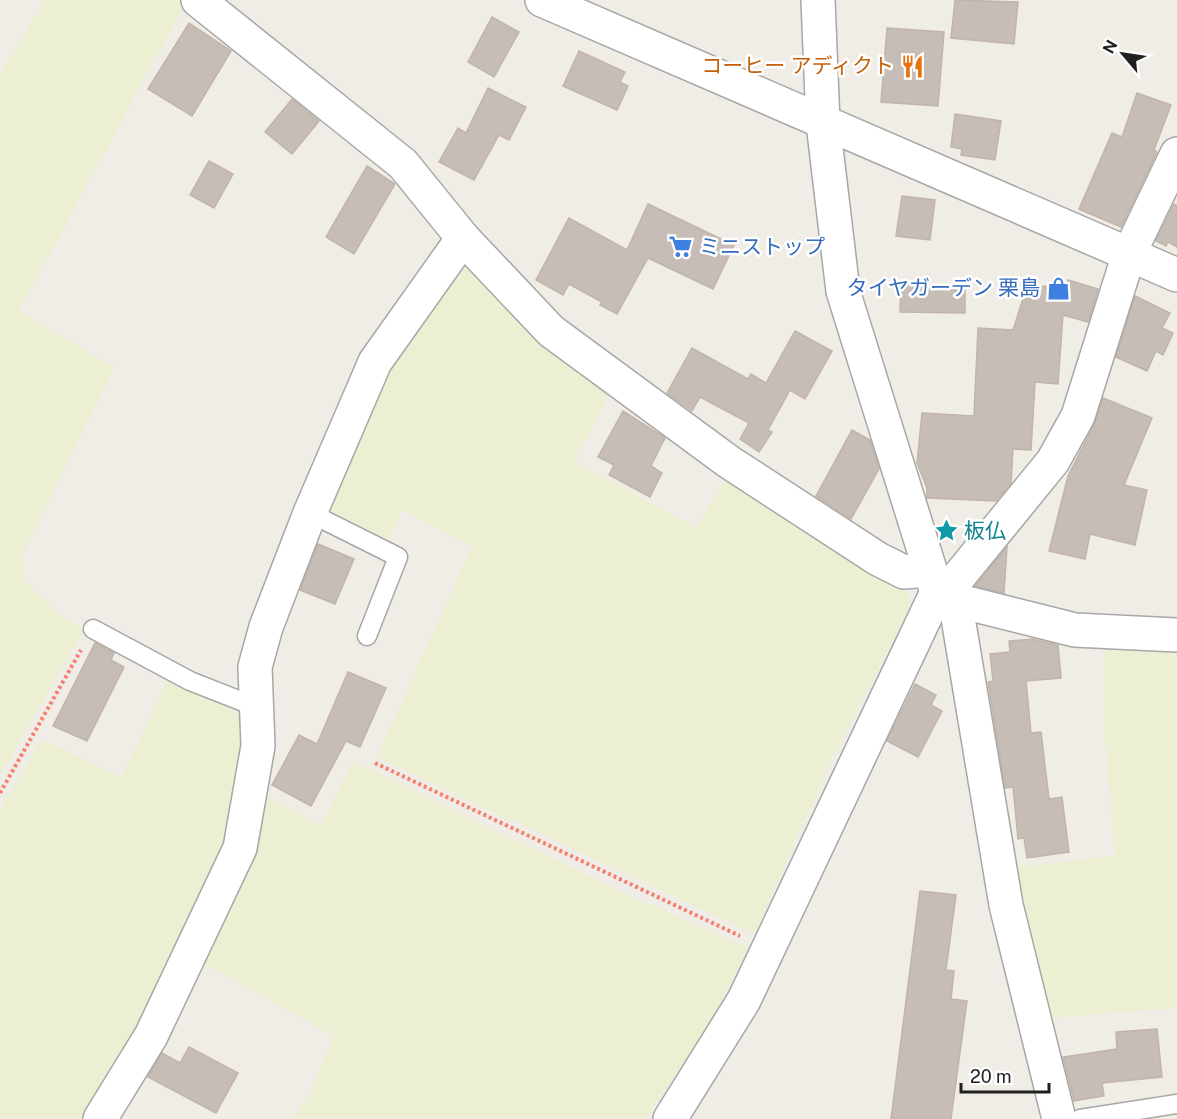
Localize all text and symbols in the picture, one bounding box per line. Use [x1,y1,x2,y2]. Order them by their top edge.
north arrow [1093,24,1153,84]
text: N [1099,37,1122,57]
place label: コーヒー アディクト [701,53,894,78]
restaurant icon: コーヒー アディクト [899,53,925,79]
supermarket icon: ミニストップ [668,234,694,260]
place label: ミニストップ [699,234,825,259]
place label: タイヤガーデン 栗島 [847,275,1040,300]
shop icon: タイヤガーデン 栗島 [1045,275,1071,301]
place icon: 板仏 [933,518,959,544]
place label: 板仏 [964,518,1006,543]
scale bar [961,1056,1050,1094]
text: 20 m [970,1066,1012,1087]

